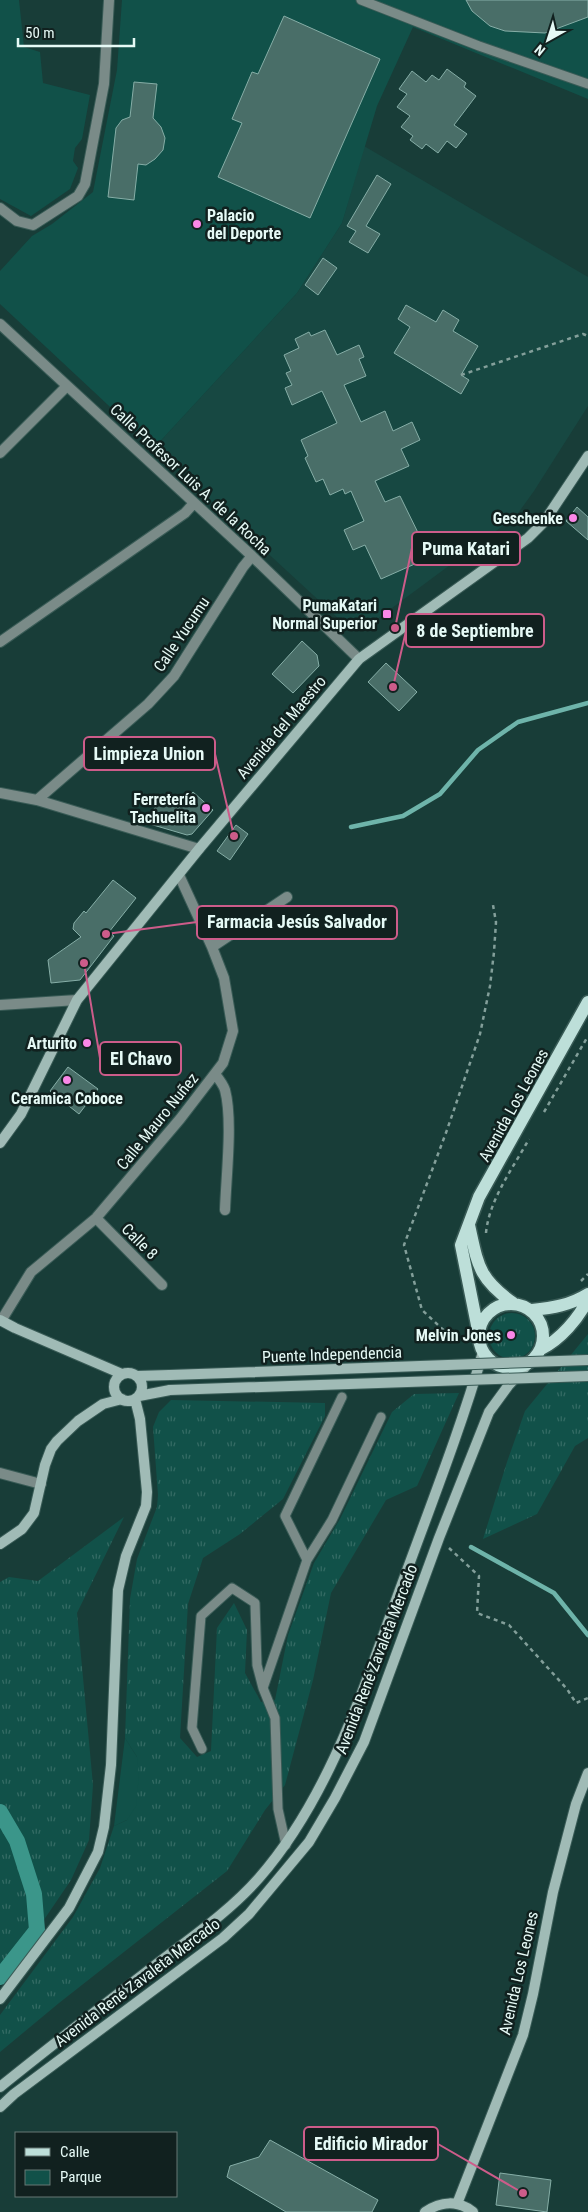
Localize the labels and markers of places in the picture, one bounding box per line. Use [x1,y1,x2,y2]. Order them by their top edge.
place label: Palacio del Deporte [207,206,281,243]
marker: Palacio del Deporte [191,218,203,230]
place label: Geschenke [493,509,563,528]
marker: Geschenke [567,512,579,524]
callout: Puma Katari [412,532,520,565]
place label: PumaKatari Normal Superior [272,596,377,633]
marker: PumaKatari Normal Superior [381,608,393,620]
callout: 8 de Septiembre [406,614,544,647]
callout: Limpieza Union [84,737,215,770]
place label: Ferretería Tachuelita [130,790,196,827]
marker: Ferretería Tachuelita [200,802,212,814]
callout: Farmacia Jesús Salvador [197,906,397,939]
place label: Arturito [27,1034,77,1053]
marker: Arturito [81,1037,93,1049]
callout: El Chavo [100,1042,181,1075]
marker: Ceramica Coboce [61,1074,73,1086]
place label: Ceramica Coboce [11,1089,123,1108]
place label: Melvin Jones [416,1326,501,1345]
marker: Melvin Jones [505,1329,517,1341]
callout: Edificio Mirador [304,2127,438,2160]

